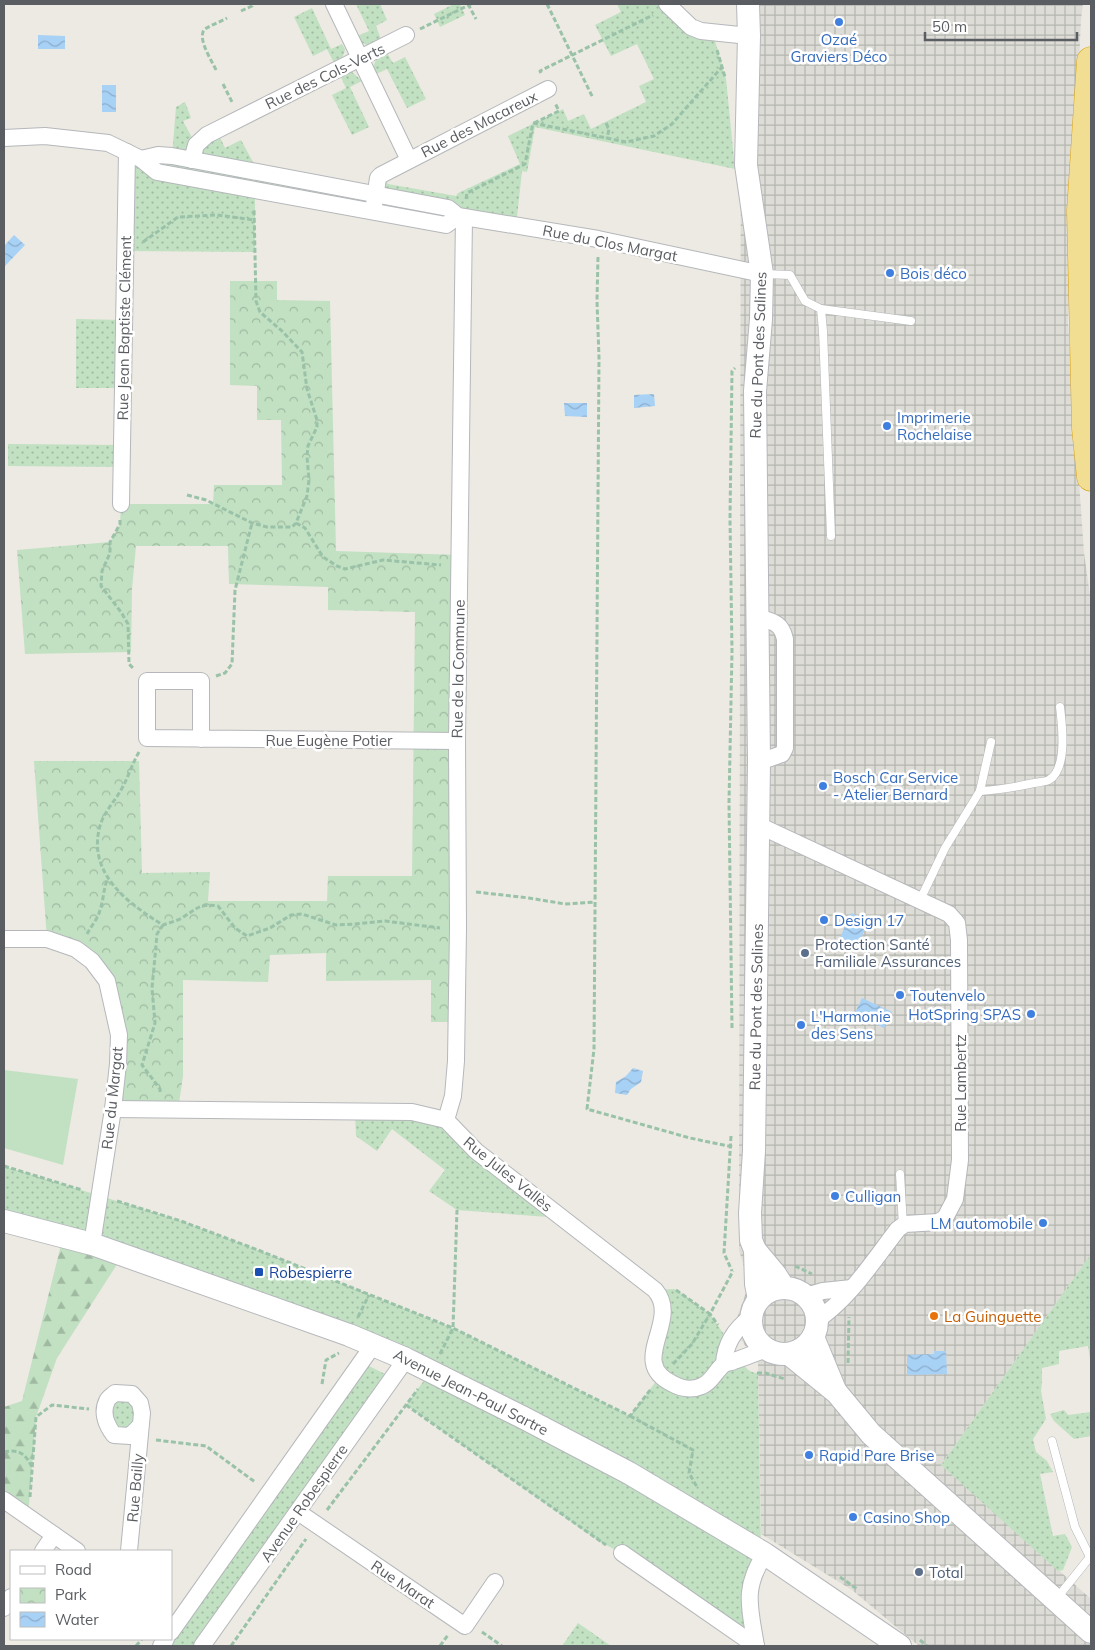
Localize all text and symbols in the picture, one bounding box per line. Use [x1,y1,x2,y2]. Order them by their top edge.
scale bar [925,10,1078,42]
marker: Ozaé Graviers Déco [833,16,845,28]
text: 50 m [932,17,967,36]
place label: Ozaé Graviers Déco [791,30,887,66]
street label: Rue des Cols-Verts [262,39,388,113]
street label: Rue des Macareux [418,86,540,162]
street label: Rue du Clos Margat [541,221,679,265]
street label: Rue Jean Baptiste Clément [113,235,135,421]
place label: Bois déco [900,264,967,283]
marker: Bois déco [884,267,896,279]
street label: Rue du Pont des Salines [746,271,770,439]
place label: Imprimerie Rochelaise [897,408,972,444]
marker: Imprimerie Rochelaise [881,420,893,432]
street label: Rue de la Commune [447,599,469,739]
street label: Rue Eugène Potier [265,731,393,750]
place label: Bosch Car Service - Atelier Bernard [833,768,958,804]
marker: Bosch Car Service - Atelier Bernard [817,780,829,792]
place label: Design 17 [834,911,904,930]
marker: Design 17 [818,914,830,926]
street label: Rue du Pont des Salines [745,923,767,1091]
place label: Protection Santé Familiale Assurances [815,935,961,971]
marker: Protection Santé Familiale Assurances [799,947,811,959]
place label: Toutenvelo [910,986,985,1005]
marker: Toutenvelo [894,989,906,1001]
place label: HotSpring SPAS [908,1005,1021,1024]
place label: L'Harmonie des Sens [811,1007,891,1043]
marker: HotSpring SPAS [1025,1008,1037,1020]
marker: L'Harmonie des Sens [795,1019,807,1031]
street label: Rue Lambertz [951,1034,970,1132]
street label: Rue du Margat [97,1046,127,1150]
street label: Rue Jules Vallès [460,1132,556,1216]
place label: Culligan [845,1187,901,1206]
marker: Culligan [829,1190,841,1202]
place label: LM automobile [931,1214,1033,1233]
marker: LM automobile [1037,1217,1049,1229]
place label: Robespierre [269,1263,352,1282]
marker: Robespierre [253,1266,265,1278]
place label: La Guinguette [944,1307,1041,1326]
marker: La Guinguette [928,1310,940,1322]
street label: Avenue Jean-Paul Sartre [391,1345,551,1439]
street label: Avenue Robespierre [256,1441,352,1565]
place label: Rapid Pare Brise [819,1446,934,1465]
marker: Rapid Pare Brise [803,1449,815,1461]
street label: Rue Bailly [123,1453,147,1523]
place label: Casino Shop [863,1508,950,1527]
marker: Casino Shop [847,1511,859,1523]
legend [10,1550,172,1640]
street label: Rue Marat [368,1556,438,1612]
text: Road [55,1560,92,1579]
place label: Total [929,1563,963,1582]
marker: Total [913,1566,925,1578]
text: Park [55,1585,87,1604]
text: Water [55,1610,99,1629]

